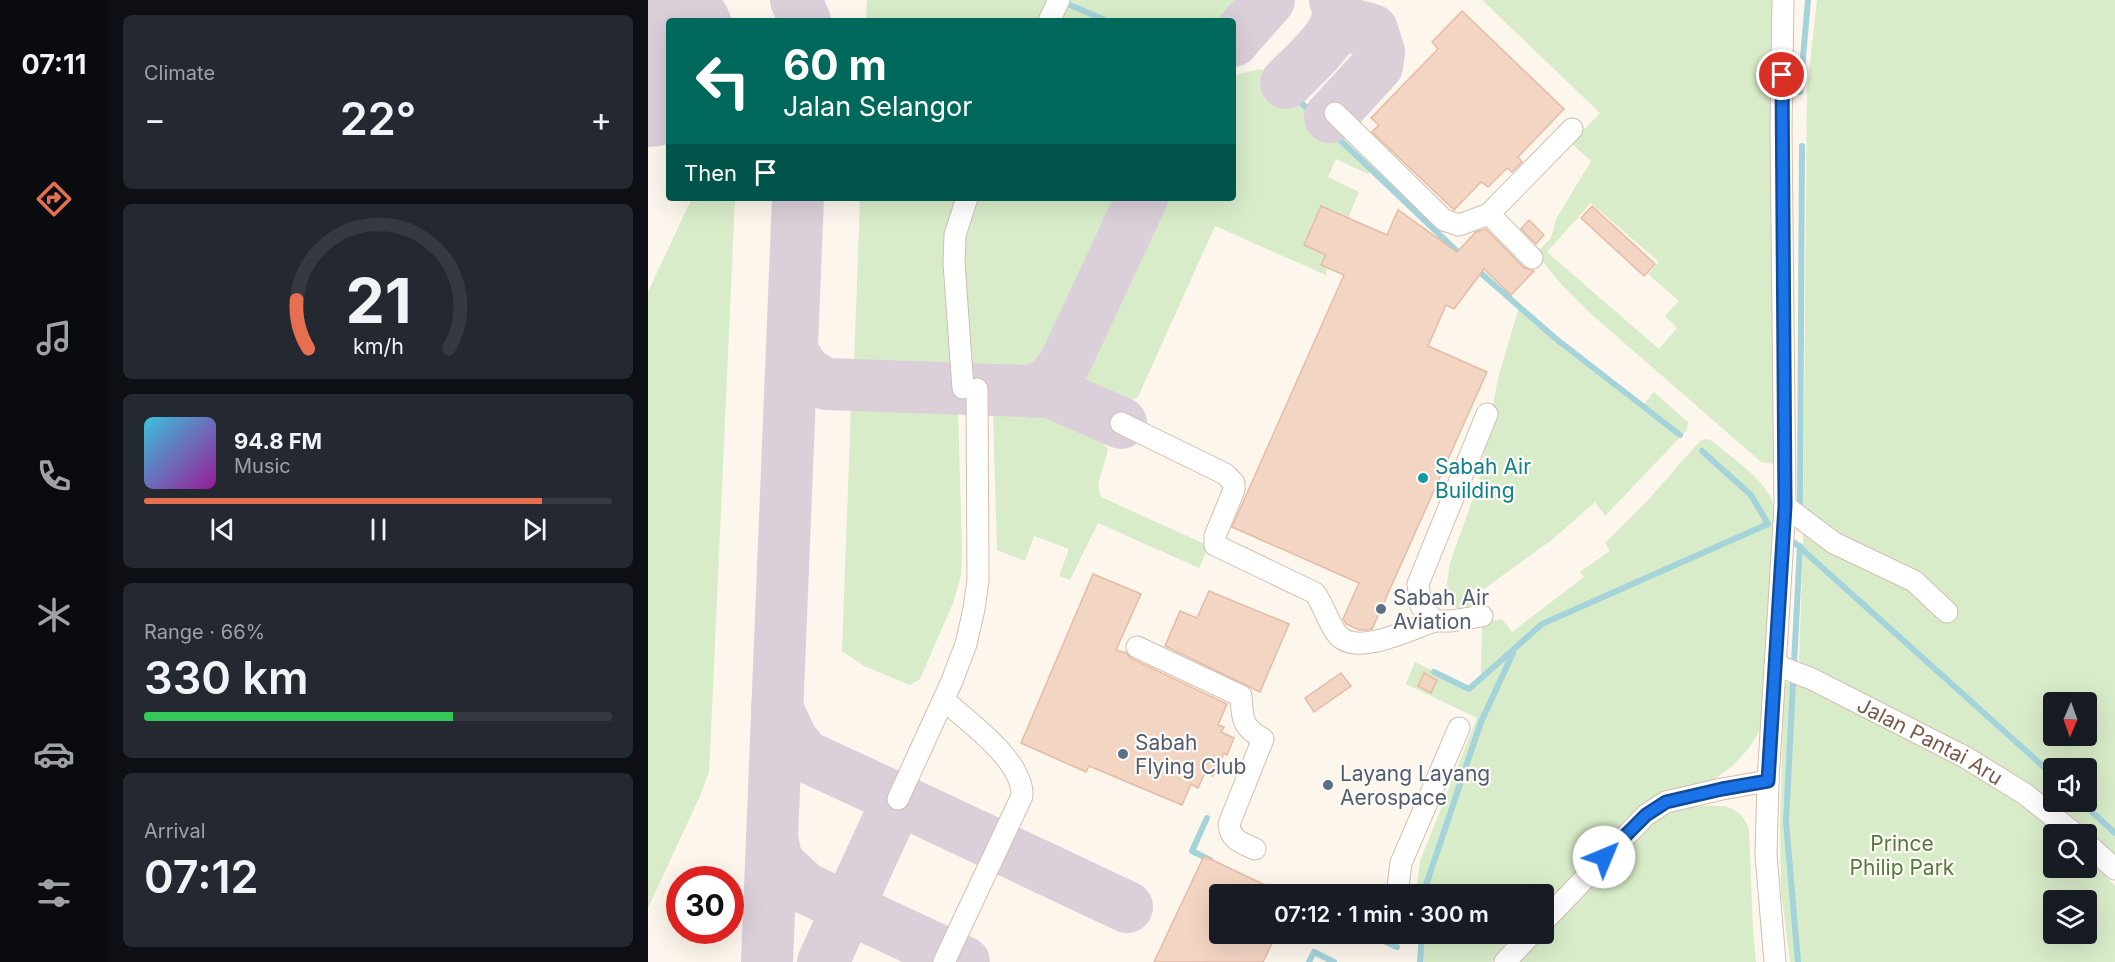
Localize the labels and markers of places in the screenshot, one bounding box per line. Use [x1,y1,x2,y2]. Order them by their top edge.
pin [1756,49,1807,100]
place label: Sabah Air Building [1435,454,1531,503]
marker: Sabah Air Building [1416,471,1430,485]
place label: Sabah Air Aviation [1393,585,1489,634]
marker: Sabah Air Aviation [1374,602,1388,616]
place label: Sabah Flying Club [1135,730,1246,779]
marker: Sabah Flying Club [1116,747,1130,761]
place label: Layang Layang Aerospace [1340,761,1490,810]
marker: Layang Layang Aerospace [1321,778,1335,792]

